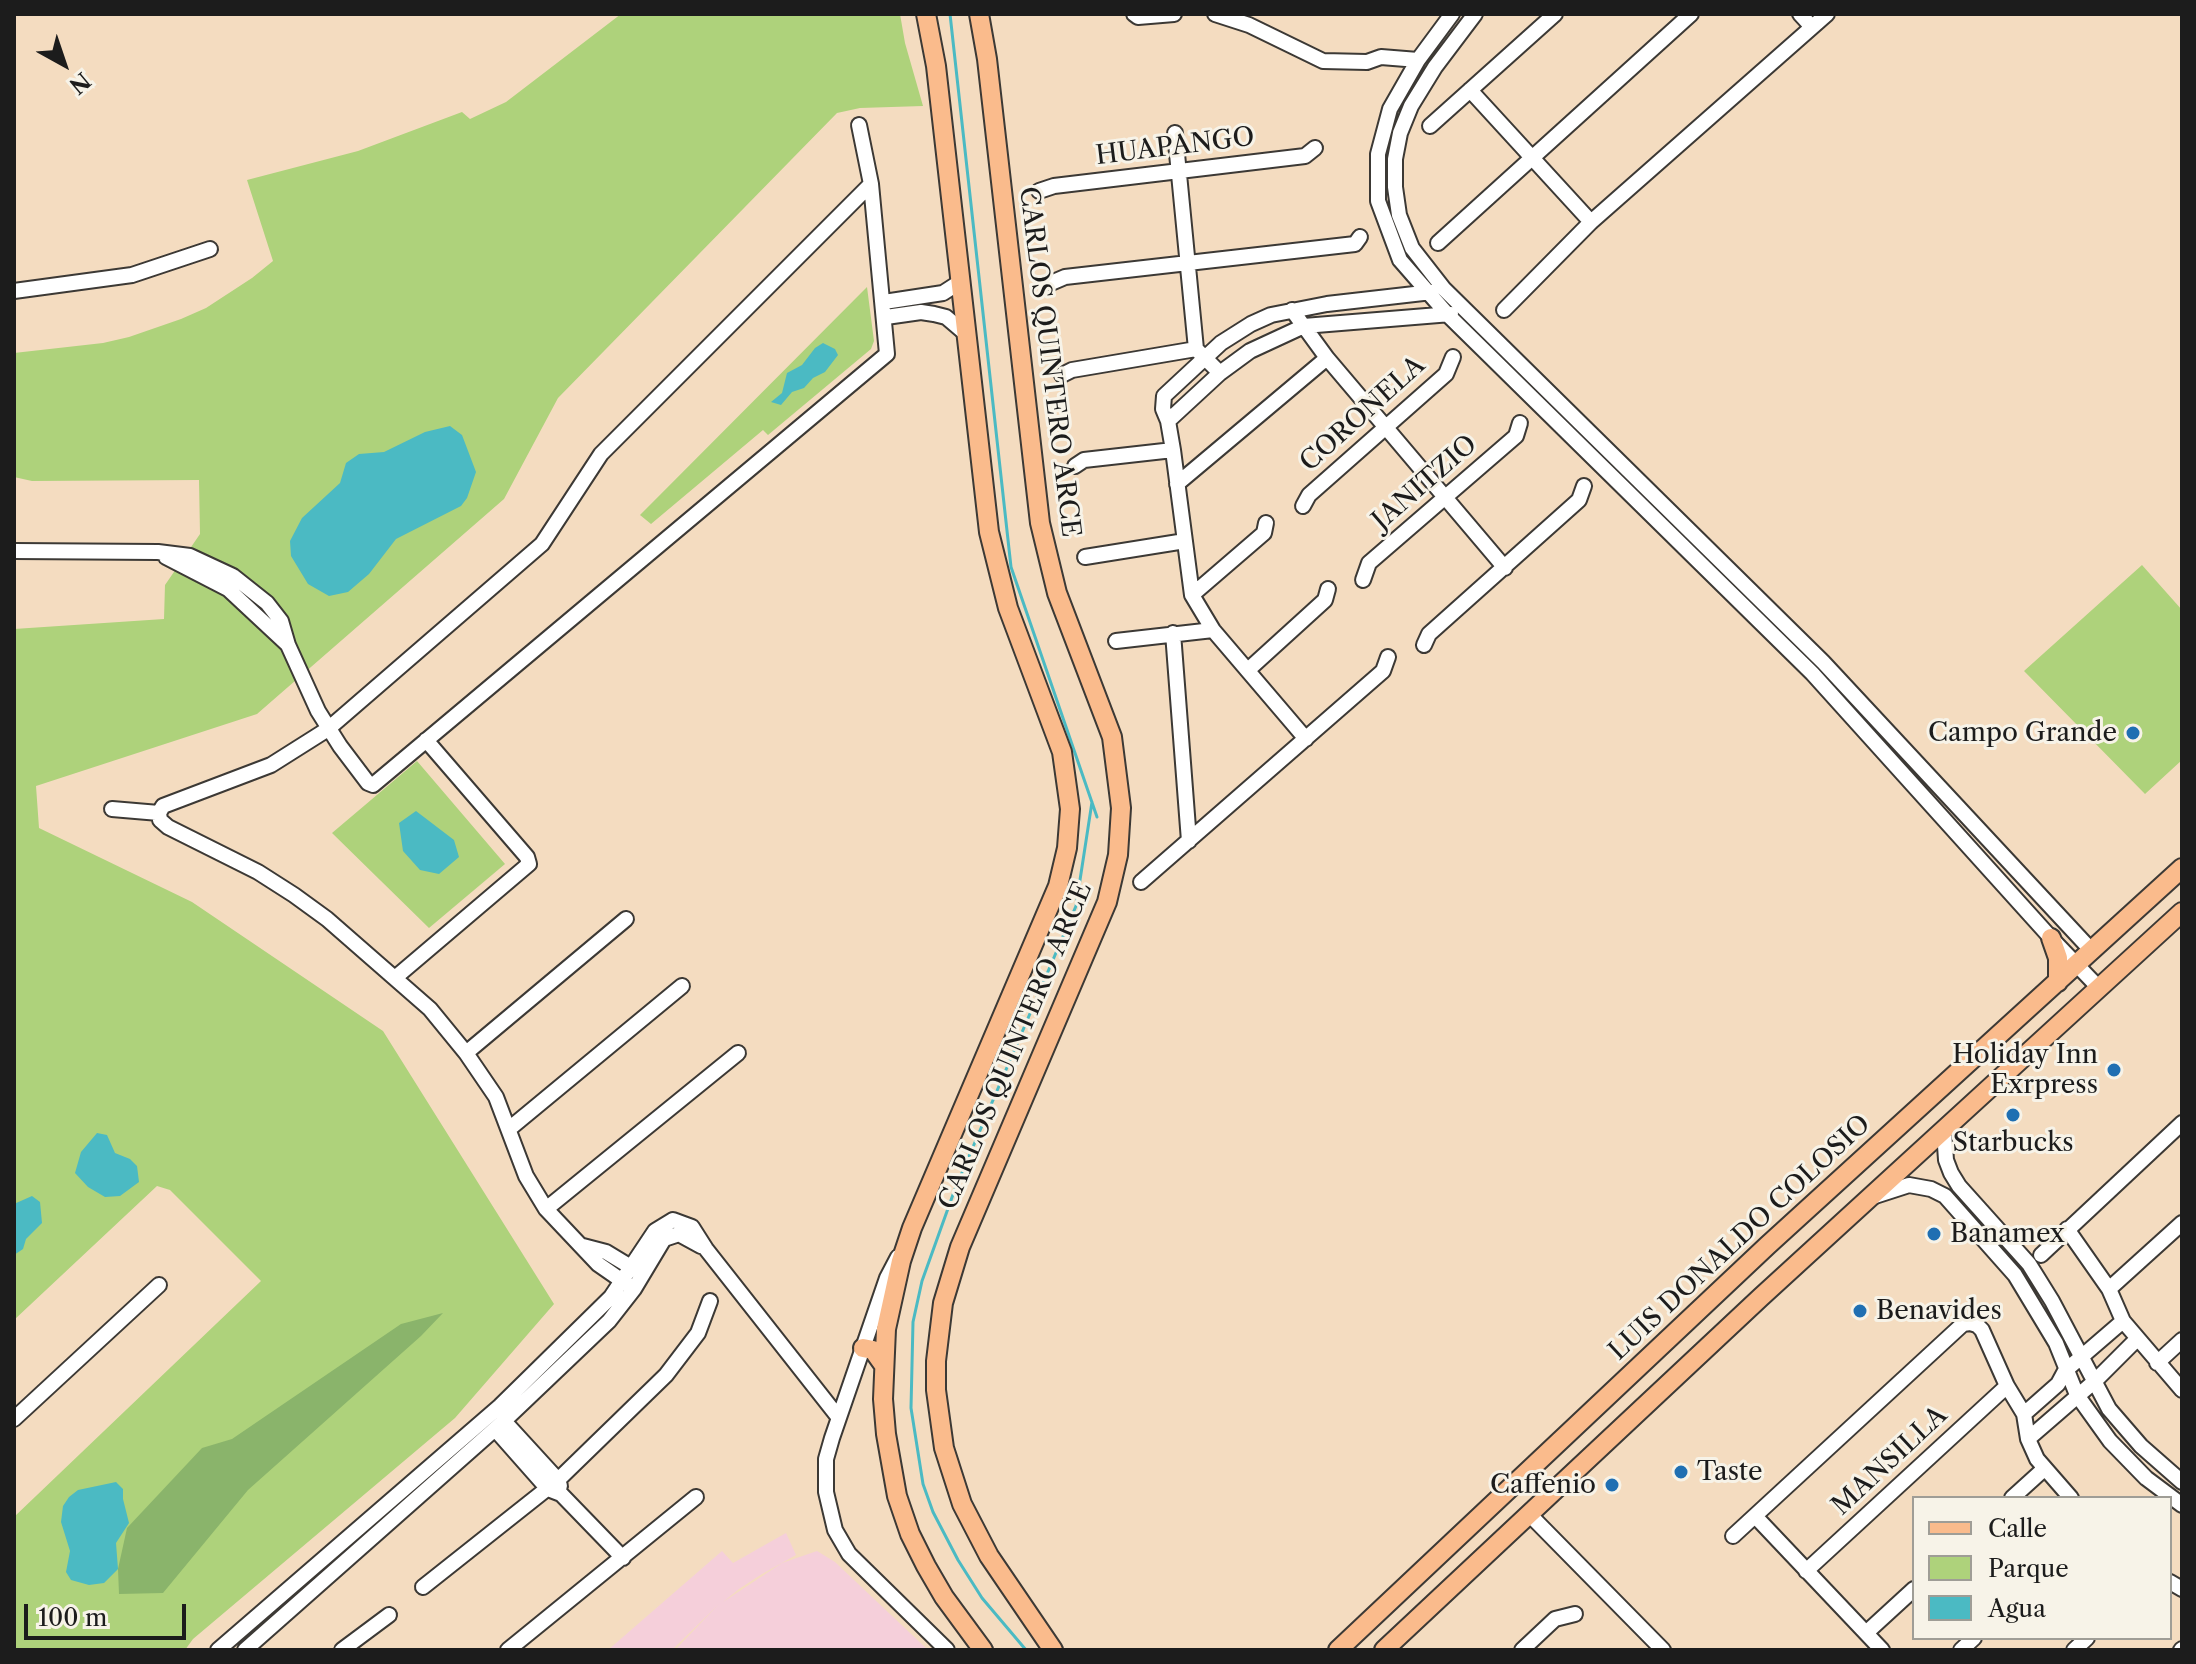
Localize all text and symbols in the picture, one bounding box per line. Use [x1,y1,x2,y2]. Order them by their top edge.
north arrow [24,24,104,104]
text: N [64,66,96,99]
street label: HUAPANGO [1094,122,1256,172]
street label: CARLOS QUINTERO ARCE [1012,185,1086,539]
street label: CORONELA [1294,350,1432,478]
street label: JANITZIO [1366,429,1484,537]
place label: Campo Grande [1928,717,2117,749]
marker: Campo Grande [2124,724,2142,742]
street label: CARLOS QUINTERO ARCE [933,877,1099,1215]
place label: Holiday Inn Exrpress [1952,1039,2098,1100]
marker: Holiday Inn Exrpress [2105,1061,2123,1079]
marker: Starbucks [2004,1106,2022,1124]
street label: LUIS DONALDO COLOSIO [1603,1109,1877,1367]
place label: Starbucks [1952,1127,2074,1159]
place label: Banamex [1950,1218,2065,1250]
marker: Banamex [1925,1225,1943,1243]
place label: Benavides [1876,1295,2002,1327]
marker: Benavides [1851,1302,1869,1320]
street label: MANSILLA [1826,1400,1954,1522]
place label: Taste [1697,1456,1763,1488]
marker: Taste [1672,1463,1690,1481]
place label: Caffenio [1490,1469,1596,1501]
marker: Caffenio [1603,1476,1621,1494]
legend [1912,1496,2172,1640]
text: Calle [1988,1514,2047,1543]
text: Parque [1988,1554,2069,1583]
scale bar [28,1588,190,1638]
text: Agua [1988,1594,2046,1623]
text: 100 m [38,1603,107,1632]

